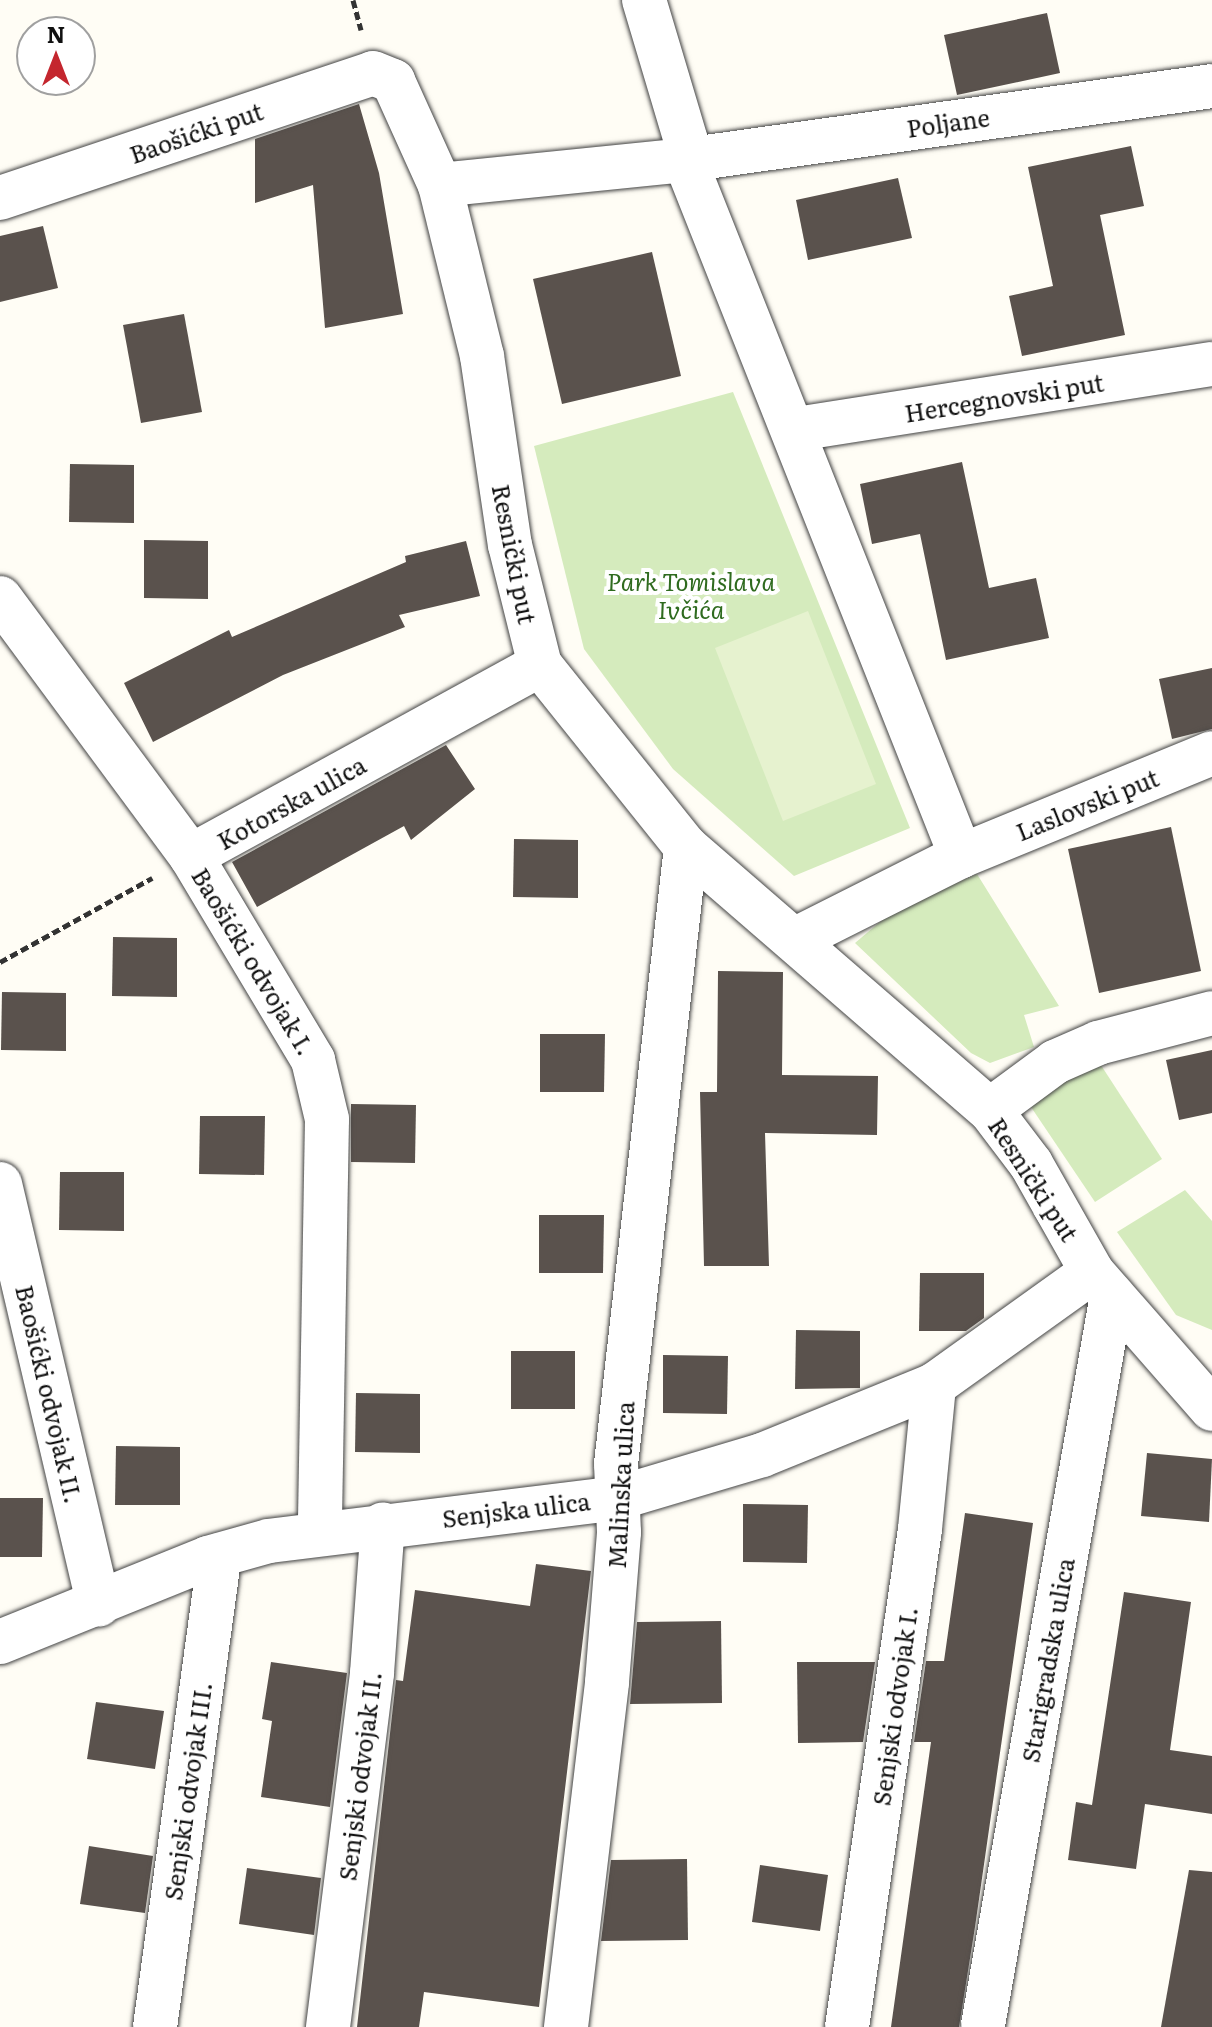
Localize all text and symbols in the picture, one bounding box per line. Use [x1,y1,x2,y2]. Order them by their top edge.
north arrow [16,16,96,96]
text: N [47,17,65,50]
street label: Baošićki put [125,96,267,168]
street label: Poljane [905,102,991,142]
street label: Hercegnovski put [902,367,1106,427]
street label: Resnički put [487,482,543,626]
park label: Park Tomislava Ivčića [607,567,775,623]
street label: Kotorska ulica [212,749,370,855]
street label: Laslovski put [1012,762,1162,846]
street label: Baošićki odvojak I. [187,862,321,1060]
street label: Resnički put [983,1112,1085,1246]
street label: Baošićki odvojak II. [11,1282,89,1506]
street label: Malinska ulica [601,1401,639,1569]
street label: Senjska ulica [440,1486,592,1532]
street label: Starigradska ulica [1015,1555,1079,1765]
street label: Senjski odvojak I. [866,1605,922,1807]
street label: Senjski odvojak II. [332,1670,386,1882]
street label: Senjski odvojak III. [157,1680,217,1902]

